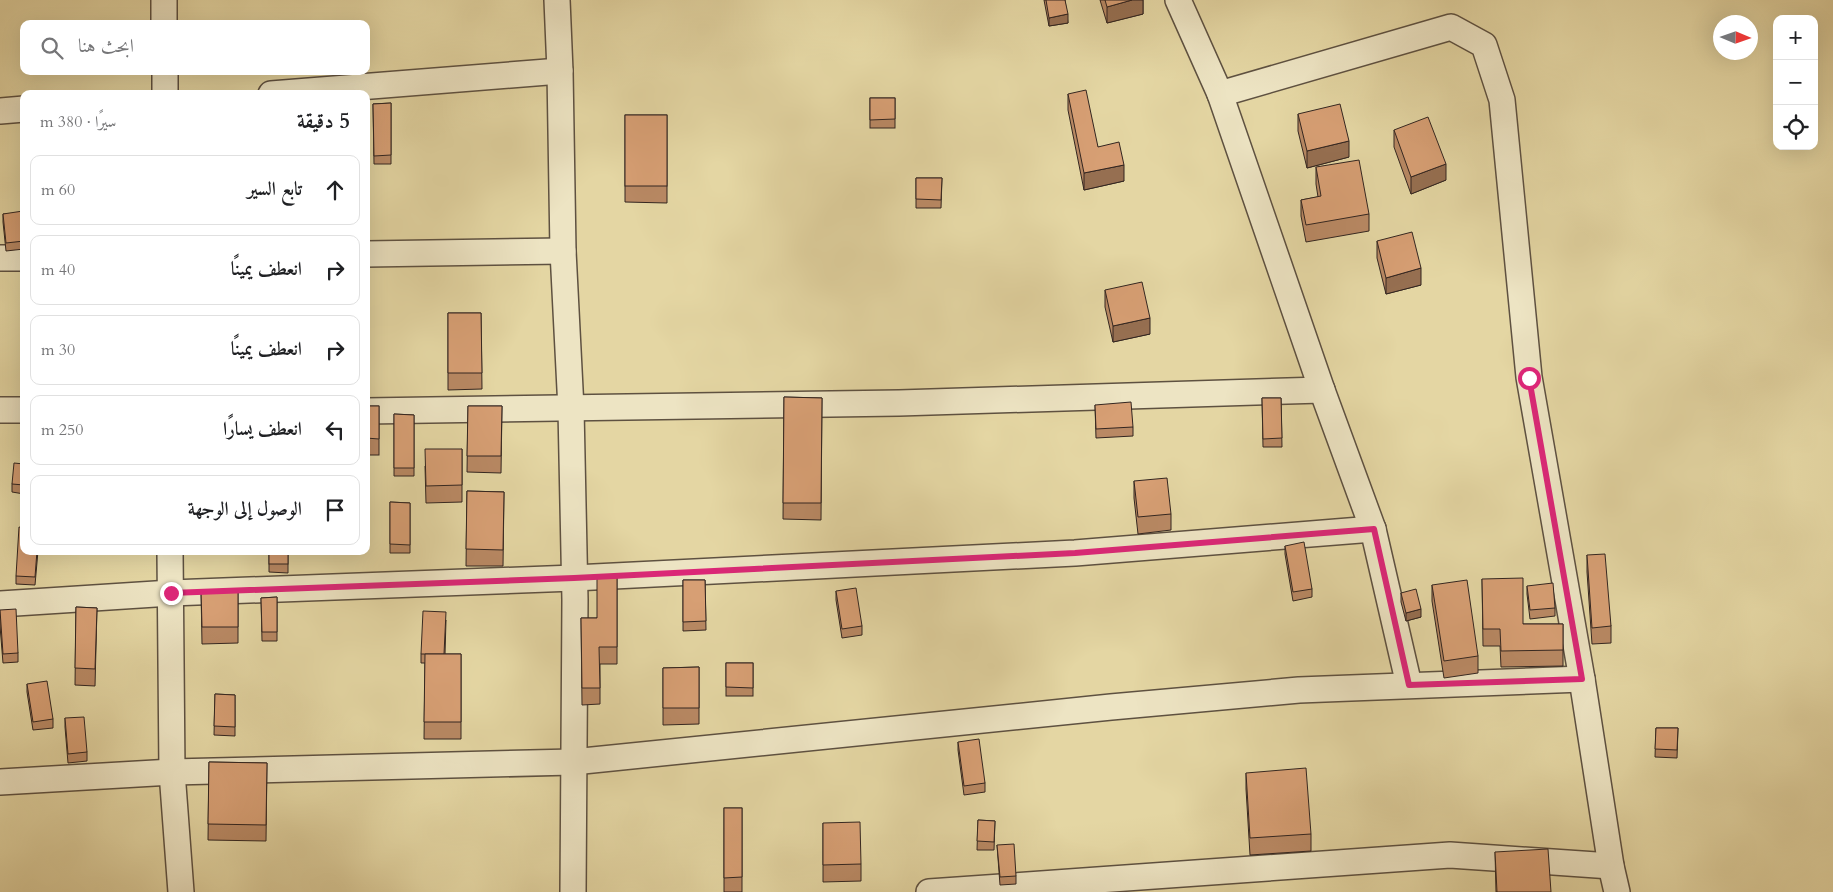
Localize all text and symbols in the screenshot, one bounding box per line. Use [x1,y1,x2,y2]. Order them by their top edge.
north arrow [1713,15,1758,60]
map controls [1773,15,1818,150]
button: + [1773,15,1818,60]
search box [20,20,370,75]
text: ابحث هنا [78,33,134,59]
icon: search [38,34,66,62]
button: − [1773,60,1818,105]
button: locate [1773,105,1818,150]
text: 5 دقيقة [297,107,350,136]
text: سيرًا · 380 m [40,111,116,133]
text: تابع السير [247,176,302,202]
icon: ahead [321,176,349,204]
text: 60 m [41,179,75,201]
text: انعطف يمينًا [231,256,302,282]
icon: right [321,256,349,284]
text: 40 m [41,259,75,281]
text: انعطف يمينًا [231,336,302,362]
icon: right [321,336,349,364]
text: 30 m [41,339,75,361]
route start [1518,367,1541,390]
text: انعطف يسارًا [223,416,302,442]
icon: left [321,416,349,444]
text: 250 m [41,419,83,441]
text: الوصول إلى الوجهة [188,496,302,522]
icon: arrive [321,496,349,524]
route end [160,582,183,605]

